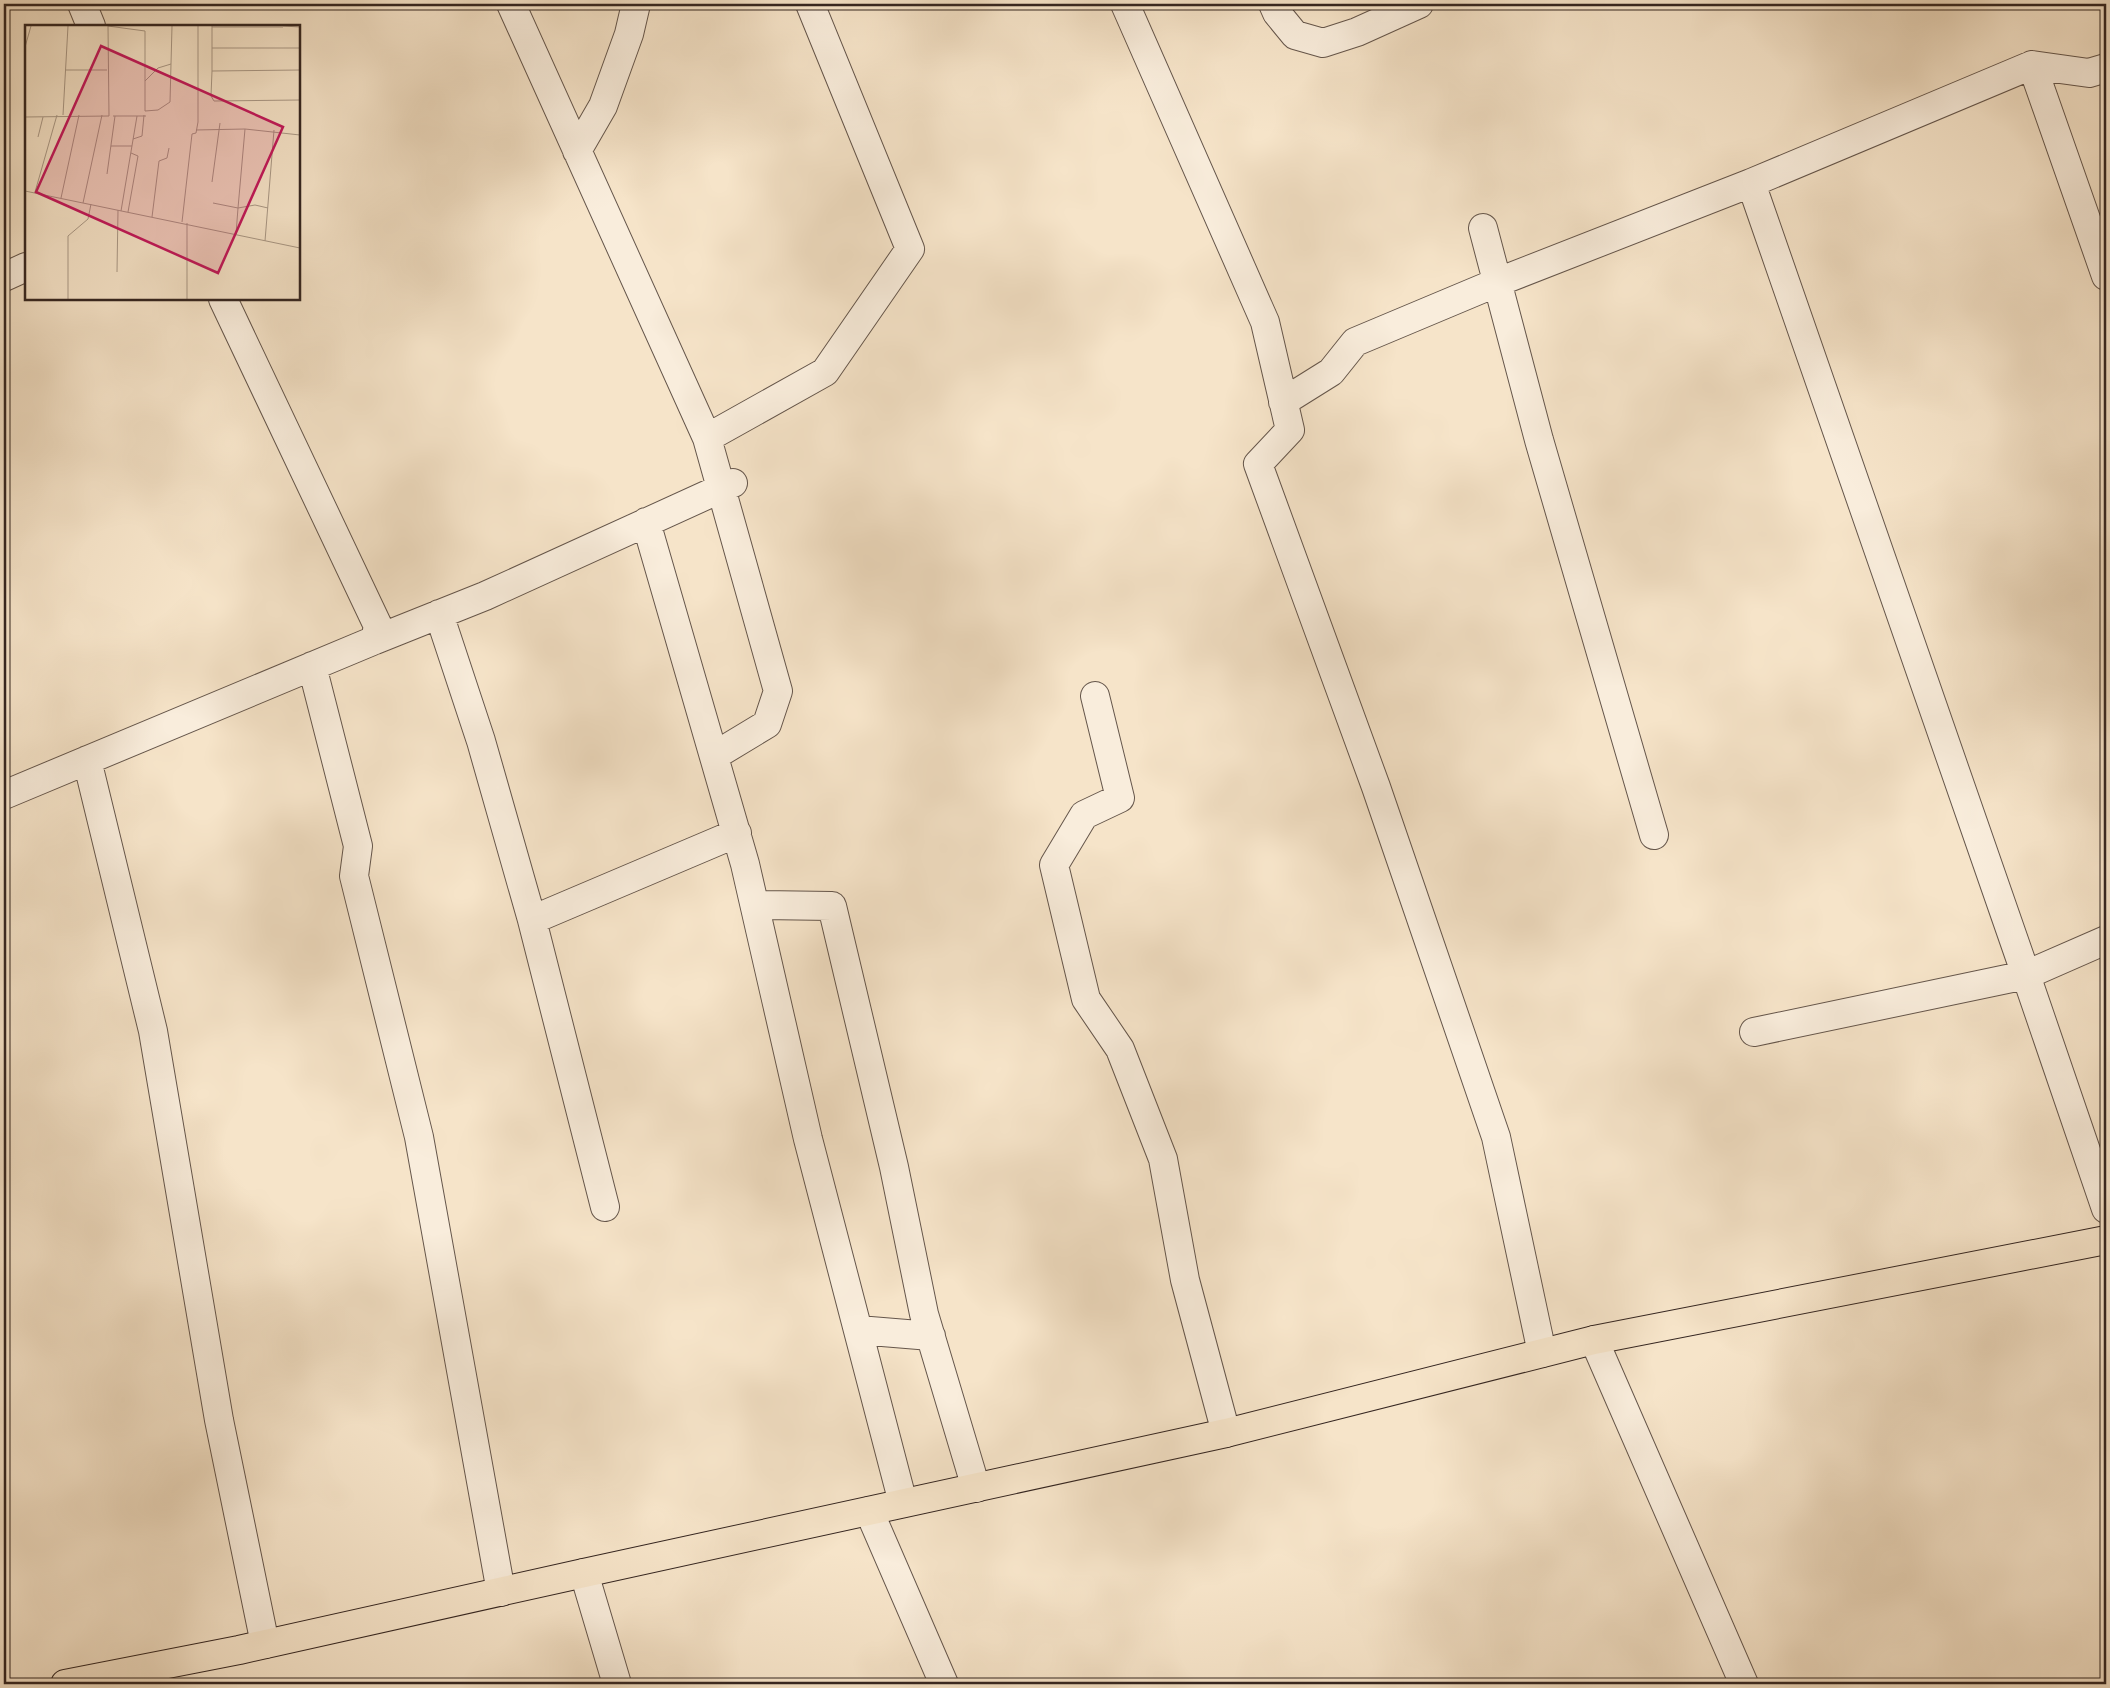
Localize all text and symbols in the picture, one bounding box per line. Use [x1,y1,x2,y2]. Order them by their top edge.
inset map [25,25,300,300]

